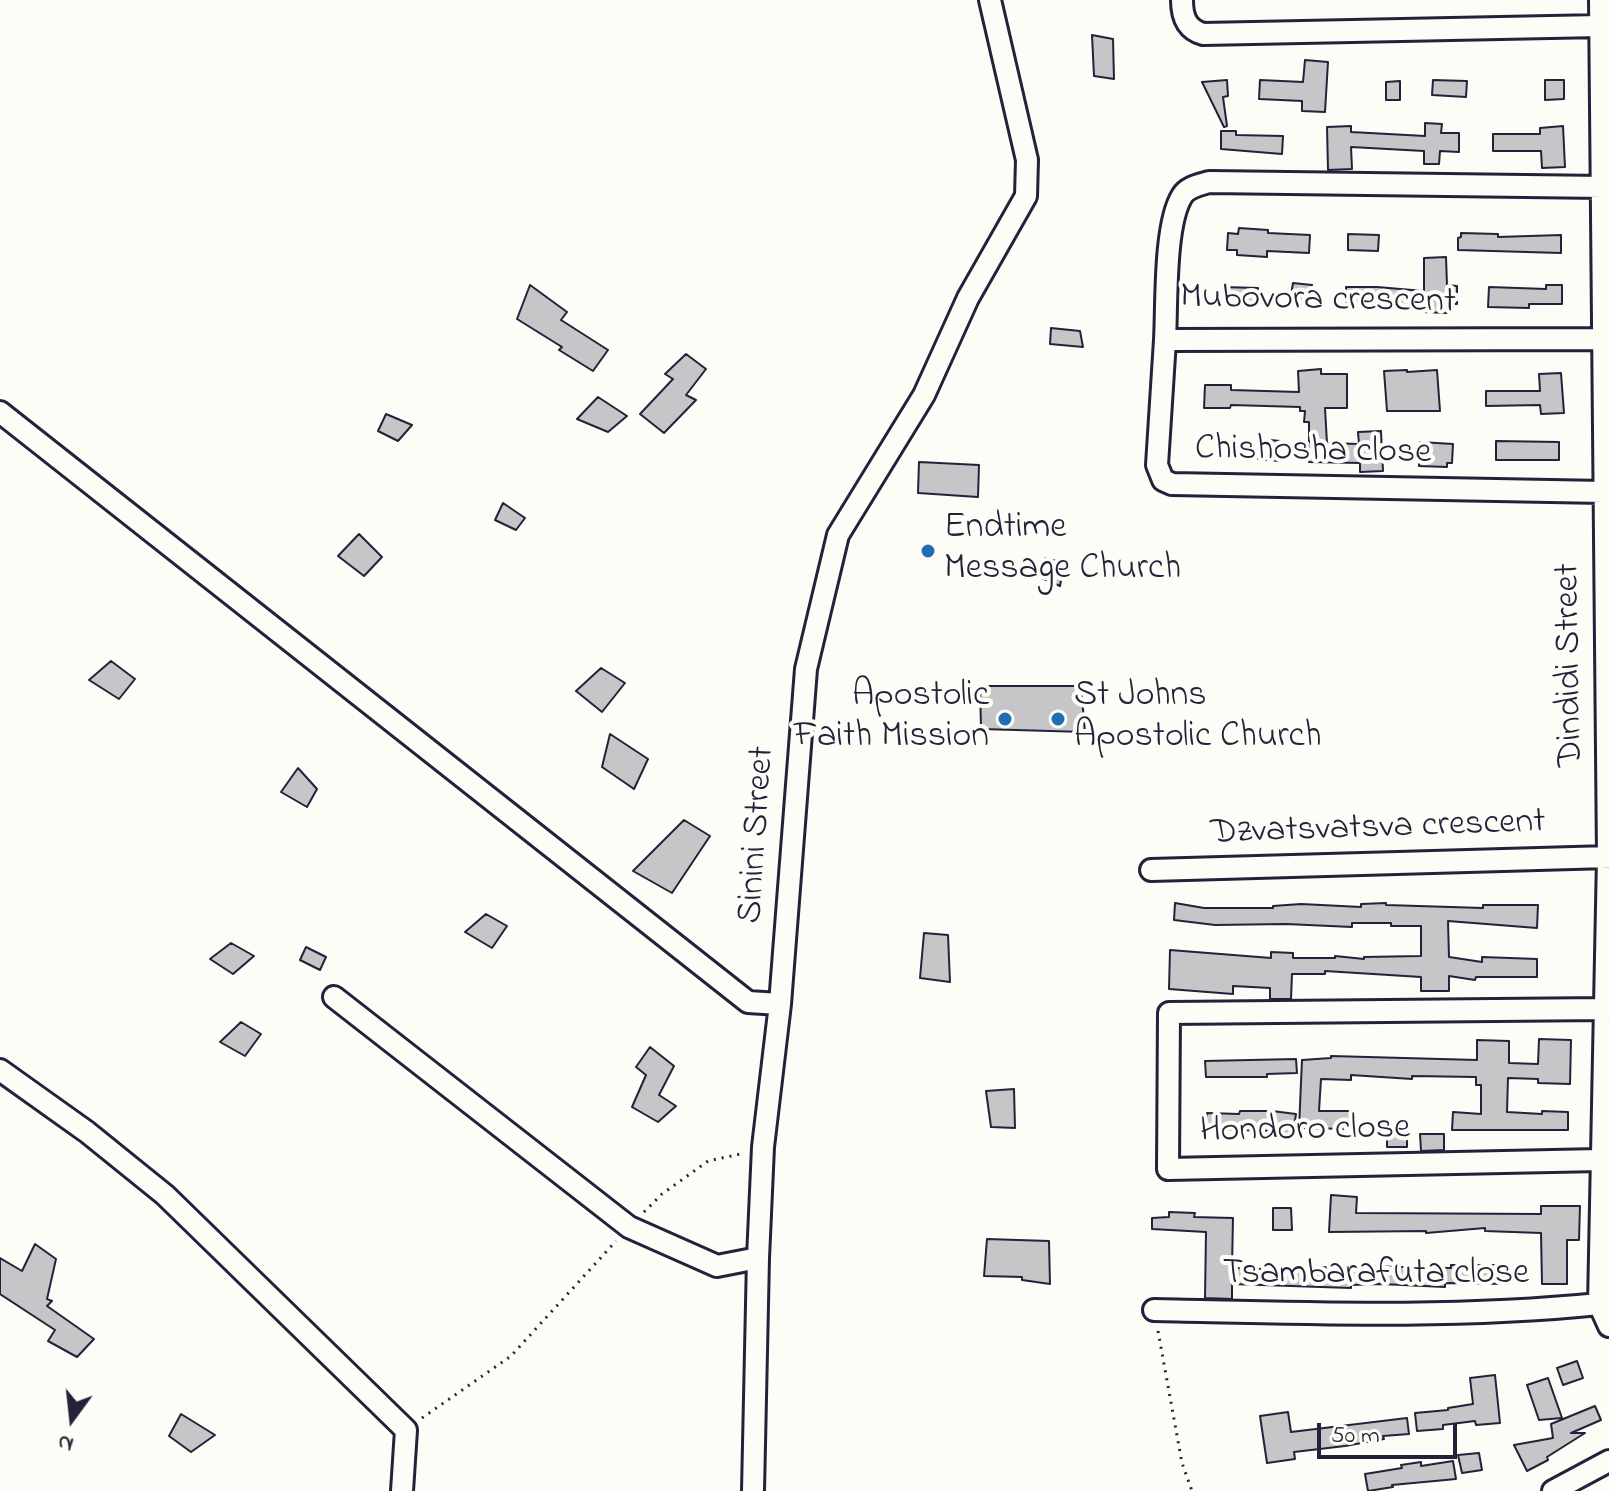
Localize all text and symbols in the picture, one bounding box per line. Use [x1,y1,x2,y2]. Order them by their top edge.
street label: Mubovora crescent [1180,278,1456,326]
street label: Chishosha close [1194,429,1432,477]
place label: Endtime Message Church [944,508,1181,593]
marker: Endtime Message Church [919,542,937,560]
street label: Dindidi Street [1549,563,1595,767]
place label: Apostolic Faith Mission [794,676,989,761]
place label: St Johns Apostolic Church [1074,676,1322,761]
marker: Apostolic Faith Mission [996,710,1014,728]
marker: St Johns Apostolic Church [1049,710,1067,728]
street label: Sinini Street [731,745,787,925]
street label: Dzvatsvatsva crescent [1210,803,1546,857]
street label: Hondoro close [1199,1109,1411,1155]
street label: Tsambarafuta close [1223,1254,1529,1298]
north arrow [32,1379,112,1459]
scale bar [1321,1407,1461,1457]
text: 50 m [1331,1419,1380,1454]
text: N [54,1425,77,1460]

